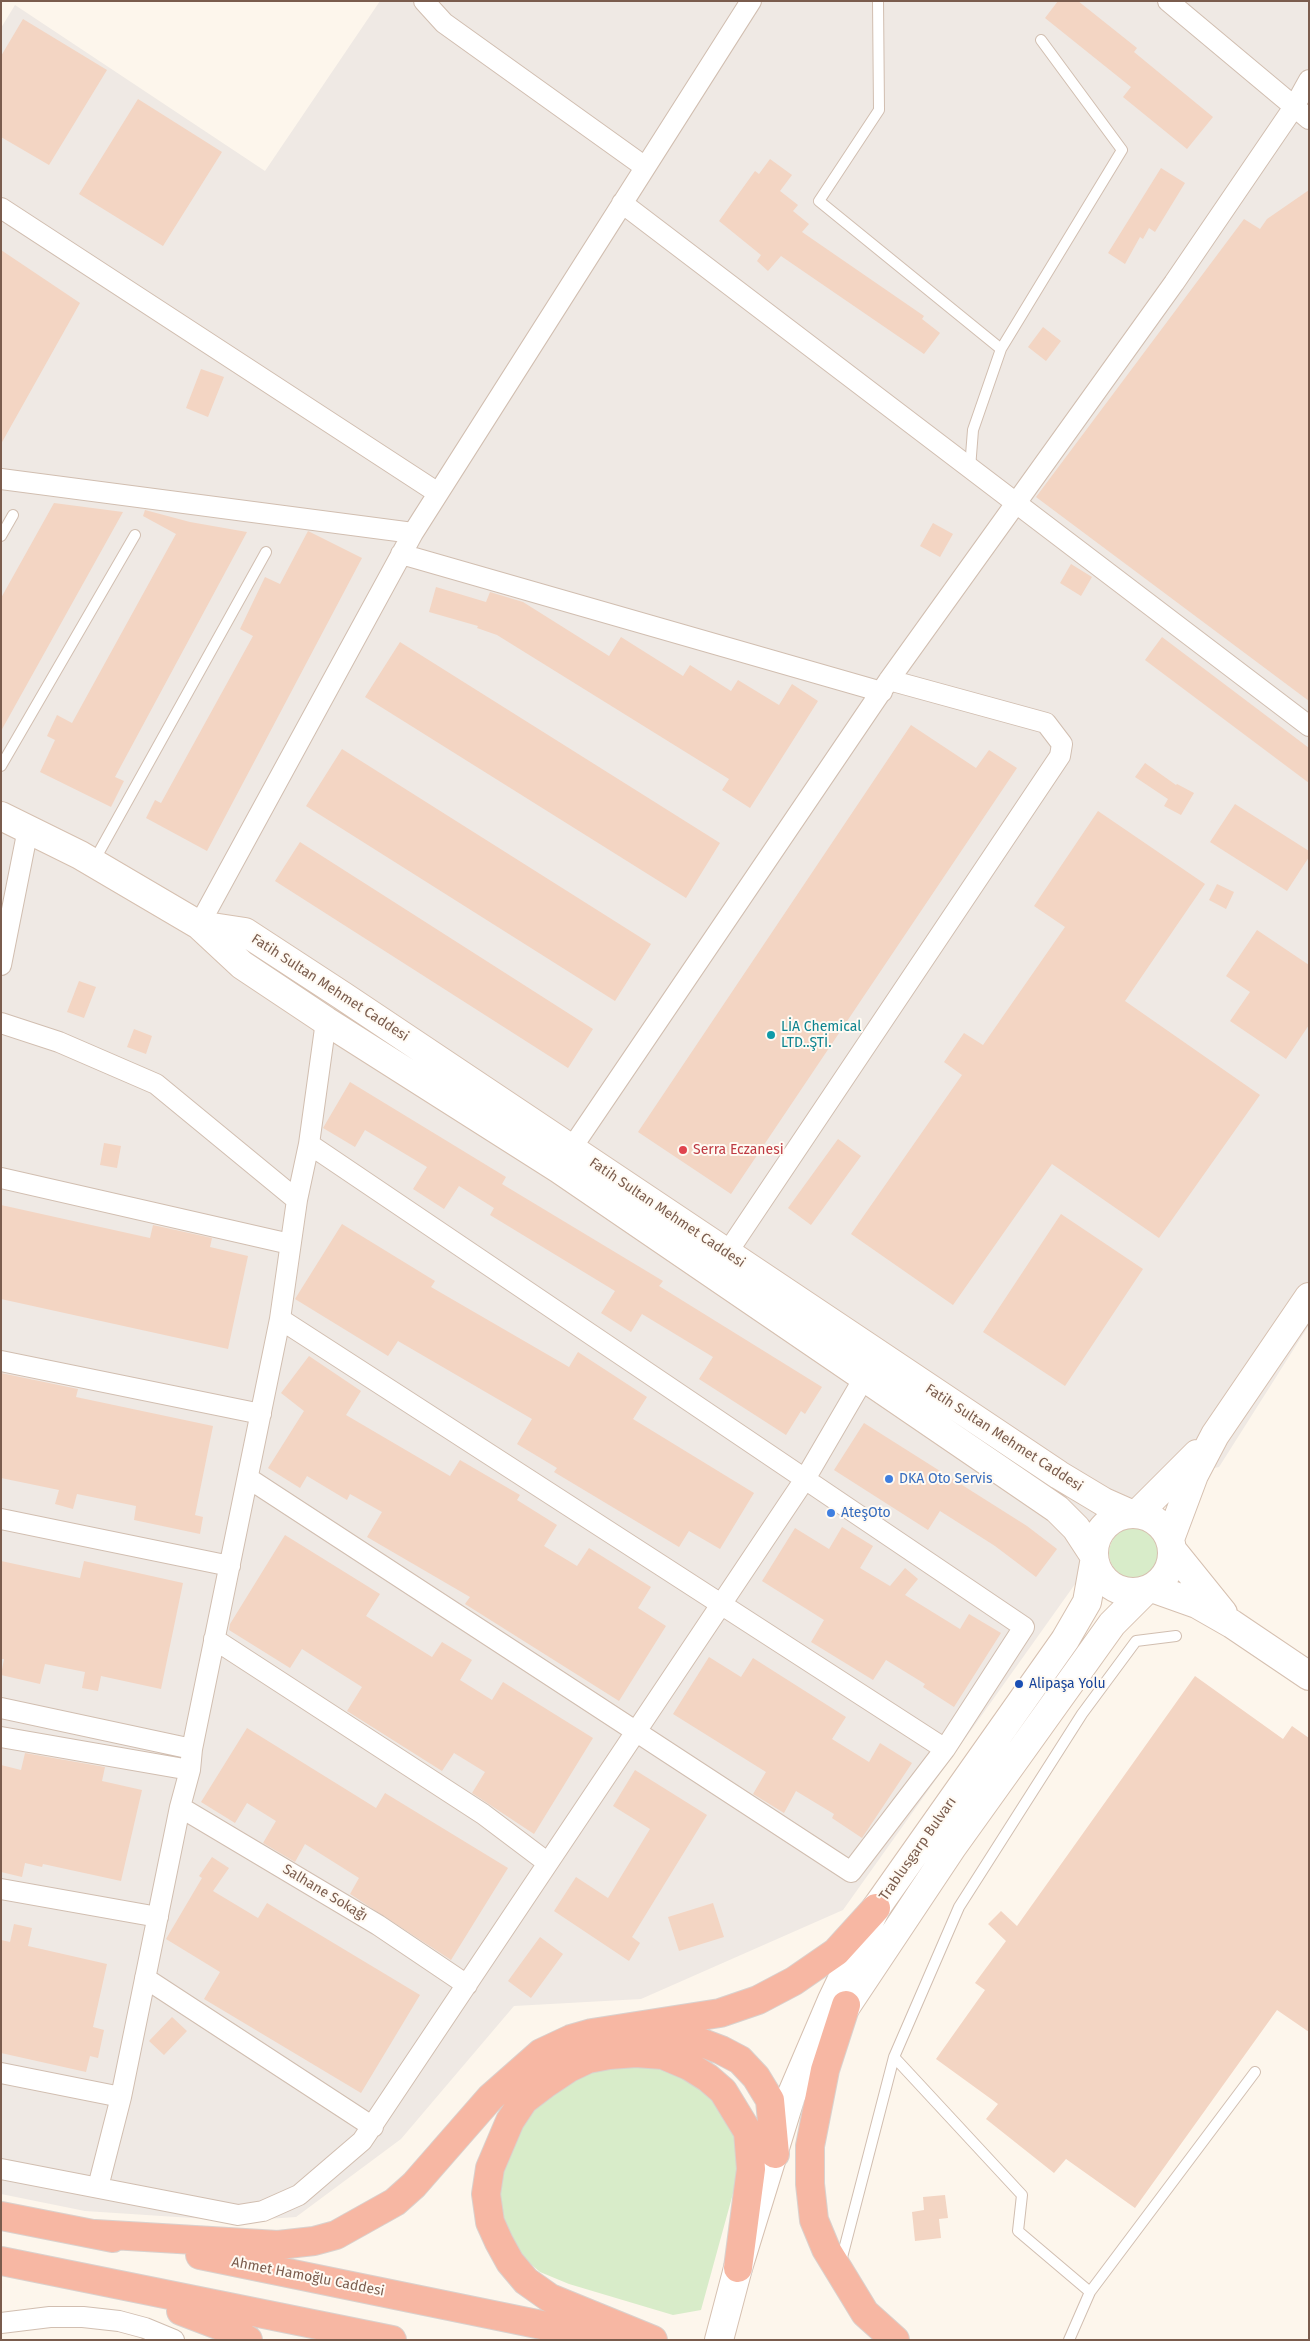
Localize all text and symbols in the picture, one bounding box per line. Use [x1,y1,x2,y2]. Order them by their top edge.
street label: Fatih Sultan Mehmet Caddesi [248,931,412,1045]
place label: LİA Chemical LTD..ŞTİ. [781,1019,861,1052]
marker: LİA Chemical LTD..ŞTİ. [765,1029,777,1041]
place label: Serra Eczanesi [693,1142,784,1158]
marker: Serra Eczanesi [677,1144,689,1156]
street label: Fatih Sultan Mehmet Caddesi [586,1155,748,1271]
street label: Fatih Sultan Mehmet Caddesi [922,1381,1086,1495]
place label: DKA Oto Servis [899,1471,992,1487]
marker: DKA Oto Servis [883,1473,895,1485]
place label: AteşOto [841,1505,891,1521]
marker: AteşOto [825,1507,837,1519]
place label: Alipaşa Yolu [1029,1676,1106,1692]
marker: Alipaşa Yolu [1013,1678,1025,1690]
street label: Trablusgarp Bulvarı [876,1794,960,1904]
street label: Salhane Sokağı [280,1861,370,1925]
street label: Ahmet Hamoğlu Caddesi [230,2254,386,2300]

